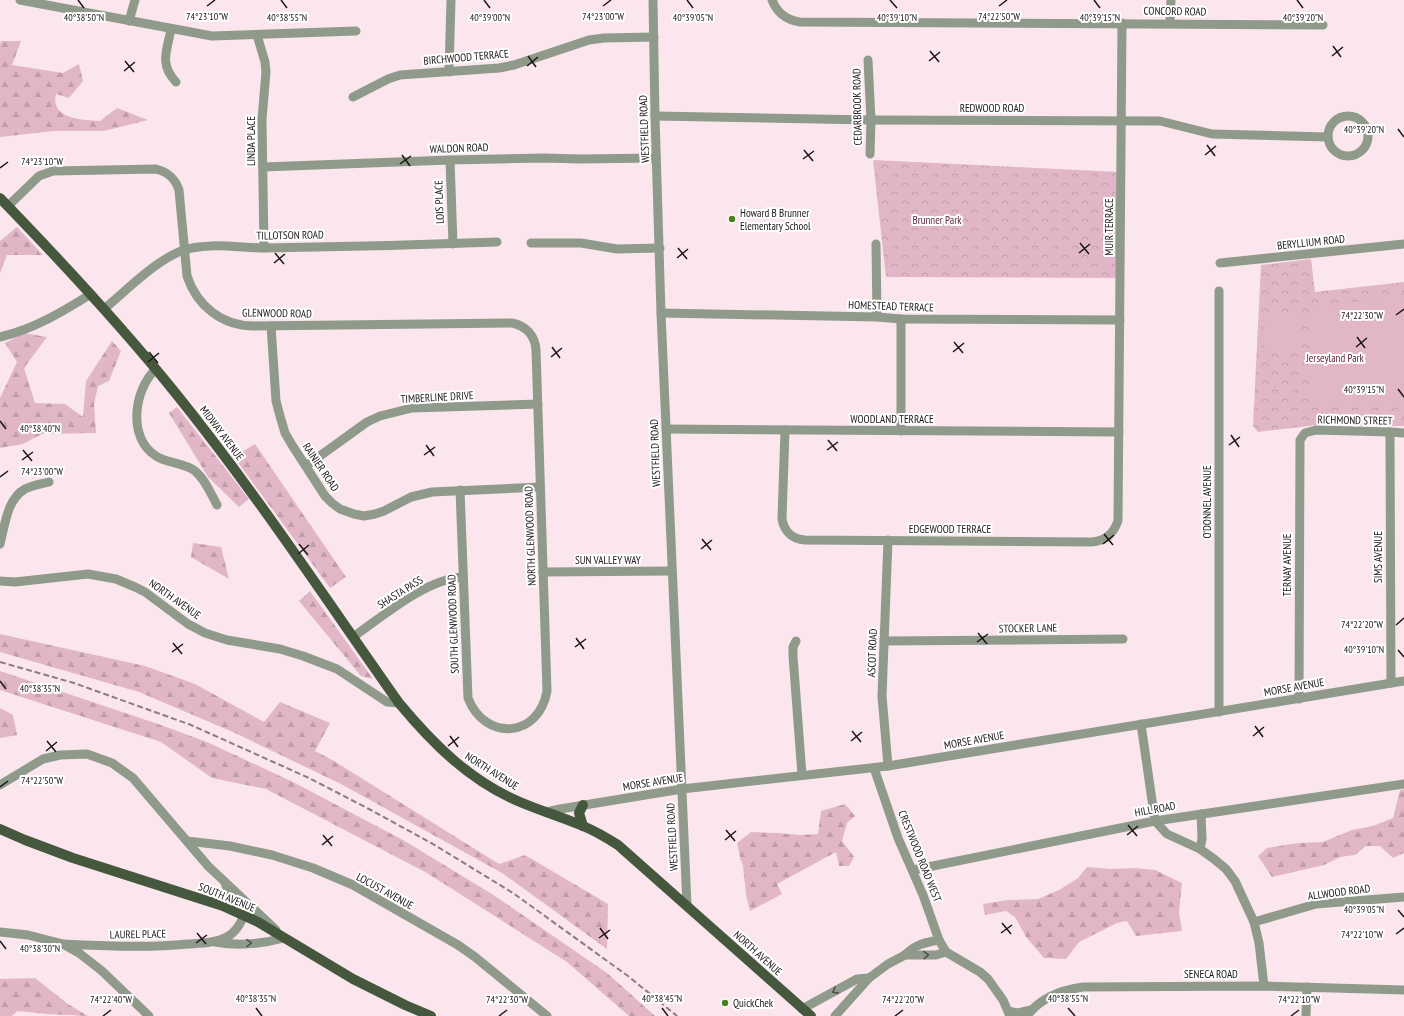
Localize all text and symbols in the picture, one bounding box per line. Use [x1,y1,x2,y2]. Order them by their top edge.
street label: CONCORD ROAD [1144,3,1207,19]
text: 74°23'10"W [186,10,228,23]
text: 74°23'00"W [582,10,624,23]
text: 74°22'50"W [978,10,1020,23]
text: 40°38'50"N [64,11,104,24]
text: 40°38'55"N [267,11,307,24]
text: 40°39'00"N [470,11,510,24]
text: 40°39'05"N [673,11,713,24]
text: 40°39'10"N [877,11,917,24]
text: 40°39'15"N [1080,11,1120,24]
text: 40°39'20"N [1283,11,1323,24]
street label: BIRCHWOOD TERRACE [423,46,509,68]
street label: CEDARBROOK ROAD [849,68,865,146]
street label: WESTFIELD ROAD [636,95,652,163]
street label: REDWOOD ROAD [960,101,1025,115]
street label: LINDA PLACE [244,116,258,166]
text: 40°39'20"N [1344,123,1384,136]
street label: WALDON ROAD [429,140,489,156]
text: 74°23'10"W [21,155,63,168]
street label: LOIS PLACE [431,180,447,224]
street label: MUIR TERRACE [1102,198,1116,256]
place label: Howard B Brunner Elementary School [740,206,811,233]
park label: Brunner Park [913,213,962,227]
marker: Howard B Brunner Elementary School [727,214,737,224]
street label: TILLOTSON ROAD [256,227,324,243]
street label: BERYLLIUM ROAD [1276,231,1346,253]
street label: HOMESTEAD TERRACE [848,298,934,315]
street label: GLENWOOD ROAD [242,305,312,321]
text: 74°22'30"W [1341,309,1383,322]
park label: Jerseyland Park [1305,351,1365,365]
text: 40°39'15"N [1344,383,1384,396]
street label: TIMBERLINE DRIVE [400,388,474,406]
street label: MIDWAY AVENUE [197,403,247,463]
street label: WOODLAND TERRACE [850,412,934,426]
street label: RICHMOND STREET [1317,412,1393,428]
street label: WESTFIELD ROAD [647,419,663,487]
text: 40°38'40"N [20,422,60,435]
street label: RAINIER ROAD [300,440,342,494]
text: 74°23'00"W [21,465,63,478]
street label: O'DONNEL AVENUE [1200,465,1214,539]
street label: NORTH GLENWOOD ROAD [521,486,539,586]
street label: EDGEWOOD TERRACE [909,522,991,536]
street label: SIMS AVENUE [1371,531,1385,583]
street label: TERNAY AVENUE [1280,533,1294,597]
street label: SUN VALLEY WAY [575,553,641,567]
street label: SHASTA PASS [375,572,426,611]
street label: SOUTH GLENWOOD ROAD [444,574,462,674]
street label: NORTH AVENUE [146,576,204,622]
text: 74°22'20"W [1341,618,1383,631]
street label: STOCKER LANE [999,620,1058,636]
street label: ASCOT ROAD [864,628,880,678]
text: 40°39'10"N [1344,643,1384,656]
street label: MORSE AVENUE [1263,675,1325,699]
text: 40°38'35"N [20,682,60,695]
street label: MORSE AVENUE [943,728,1005,752]
street label: NORTH AVENUE [463,749,522,793]
street label: MORSE AVENUE [622,770,684,794]
text: 74°22'50"W [21,774,63,787]
street label: HILL ROAD [1133,798,1177,819]
street label: WESTFIELD ROAD [663,802,681,871]
street label: CRESTWOOD ROAD WEST [895,808,945,904]
street label: LOCUST AVENUE [354,870,416,913]
street label: SOUTH AVENUE [196,879,258,915]
street label: ALLWOOD ROAD [1307,881,1371,903]
text: 40°39'05"N [1344,903,1384,916]
street label: LAUREL PLACE [110,927,167,941]
street label: NORTH AVENUE [731,928,785,979]
text: 74°22'10"W [1341,928,1383,941]
one-way arrow [246,939,252,947]
text: 40°38'30"N [20,942,60,955]
one-way arrow [923,951,929,959]
street label: SENECA ROAD [1184,967,1238,981]
one-way arrow [832,986,839,994]
text: 40°38'35"N [236,992,276,1005]
text: 40°38'45"N [642,992,682,1005]
text: 40°38'55"N [1048,992,1088,1005]
text: 74°22'40"W [90,993,132,1006]
text: 74°22'30"W [486,993,528,1006]
text: 74°22'20"W [882,993,924,1006]
text: 74°22'10"W [1278,993,1320,1006]
place label: QuickChek [733,996,774,1010]
marker: QuickChek [720,998,730,1008]

